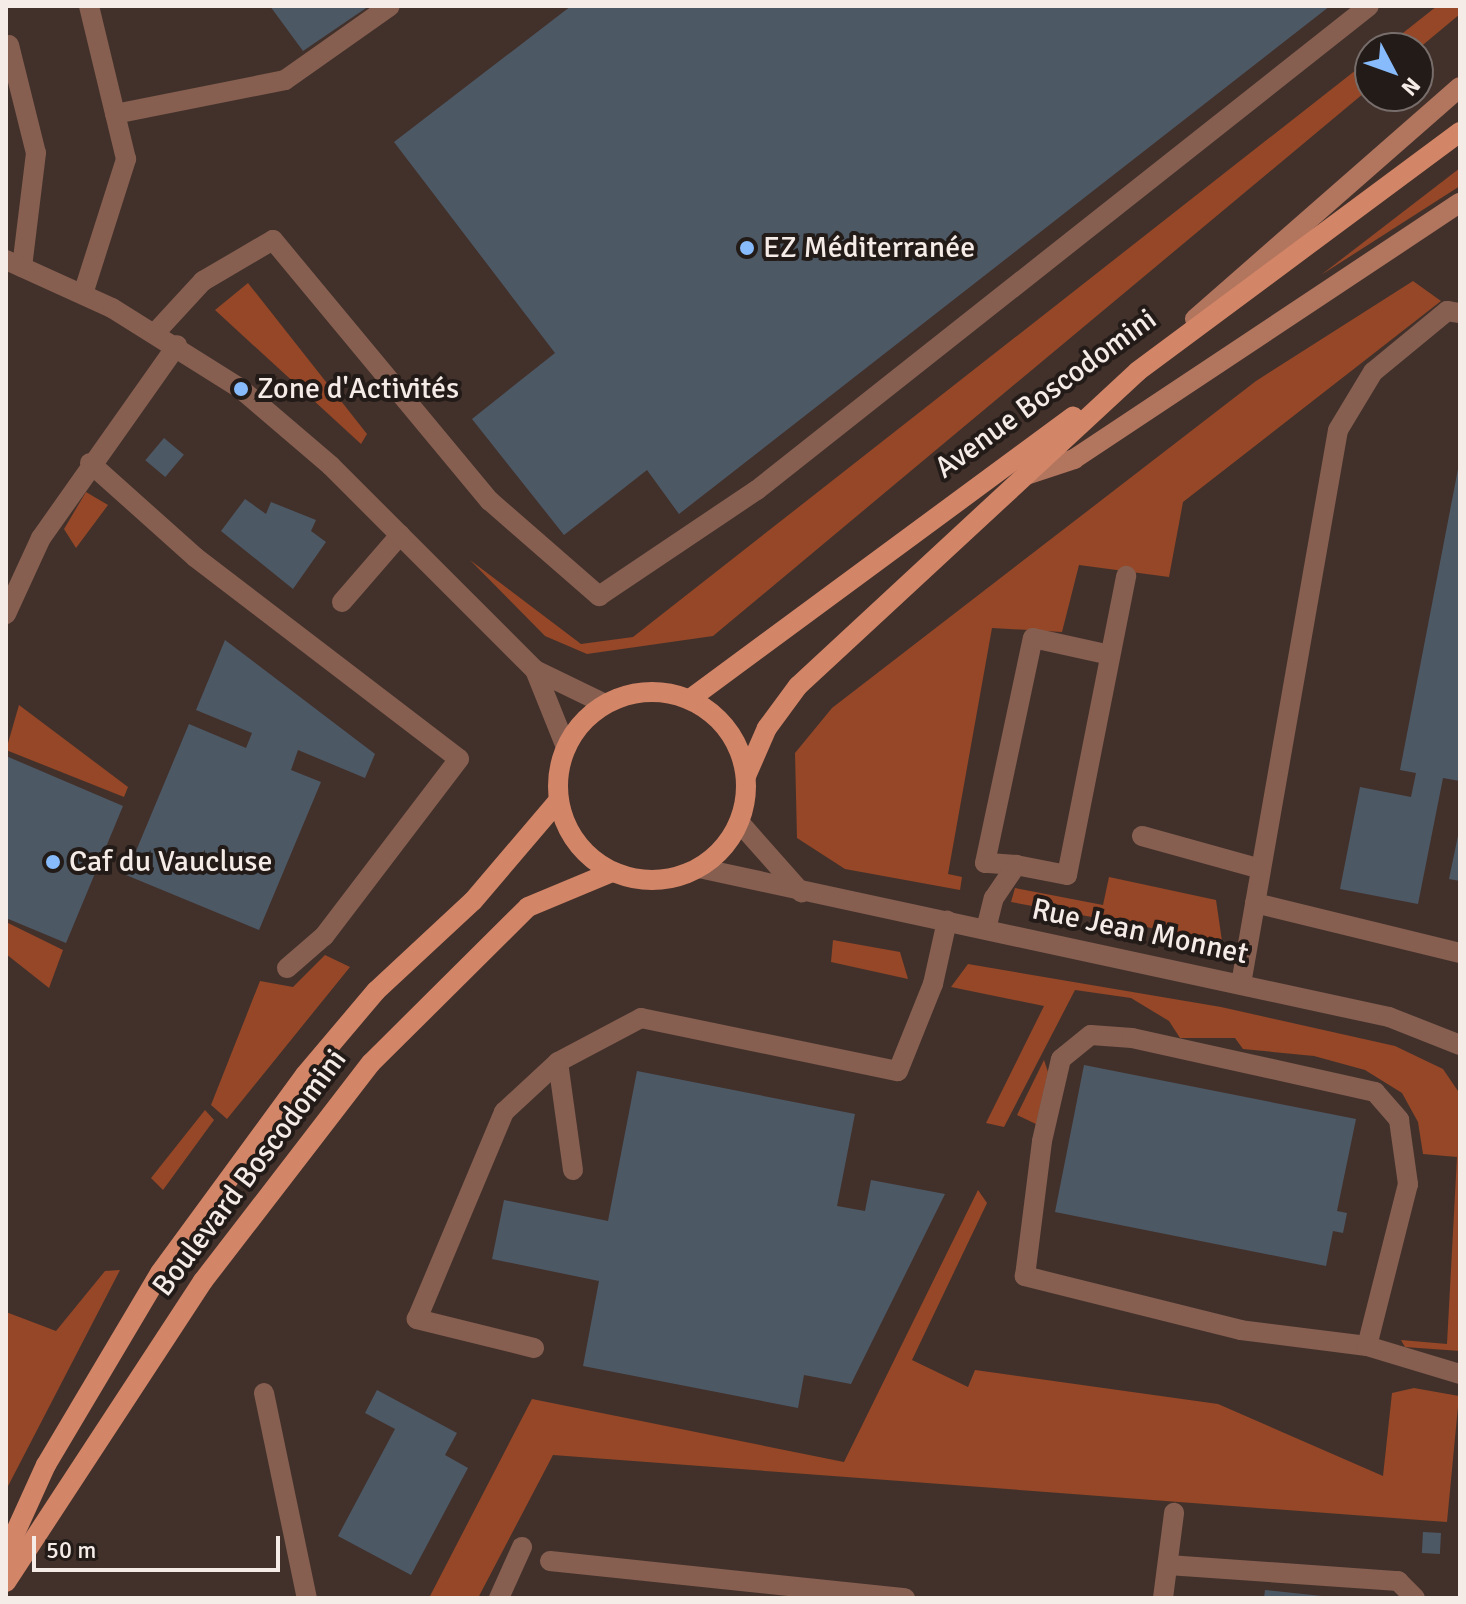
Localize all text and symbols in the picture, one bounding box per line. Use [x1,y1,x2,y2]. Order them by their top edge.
north arrow [1354,32,1434,112]
text: N [1396,72,1426,101]
place label: EZ Méditerranée [763,230,975,266]
marker: EZ Méditerranée [738,239,756,257]
street label: Avenue Boscodomini [928,302,1164,486]
place label: Zone d'Activités [257,371,459,407]
marker: Zone d'Activités [232,380,250,398]
place label: Caf du Vaucluse [69,844,272,880]
marker: Caf du Vaucluse [44,853,62,871]
street label: Rue Jean Monnet [1029,892,1251,972]
street label: Boulevard Boscodomini [145,1042,355,1304]
scale bar [36,1520,284,1570]
text: 50 m [46,1535,96,1565]

